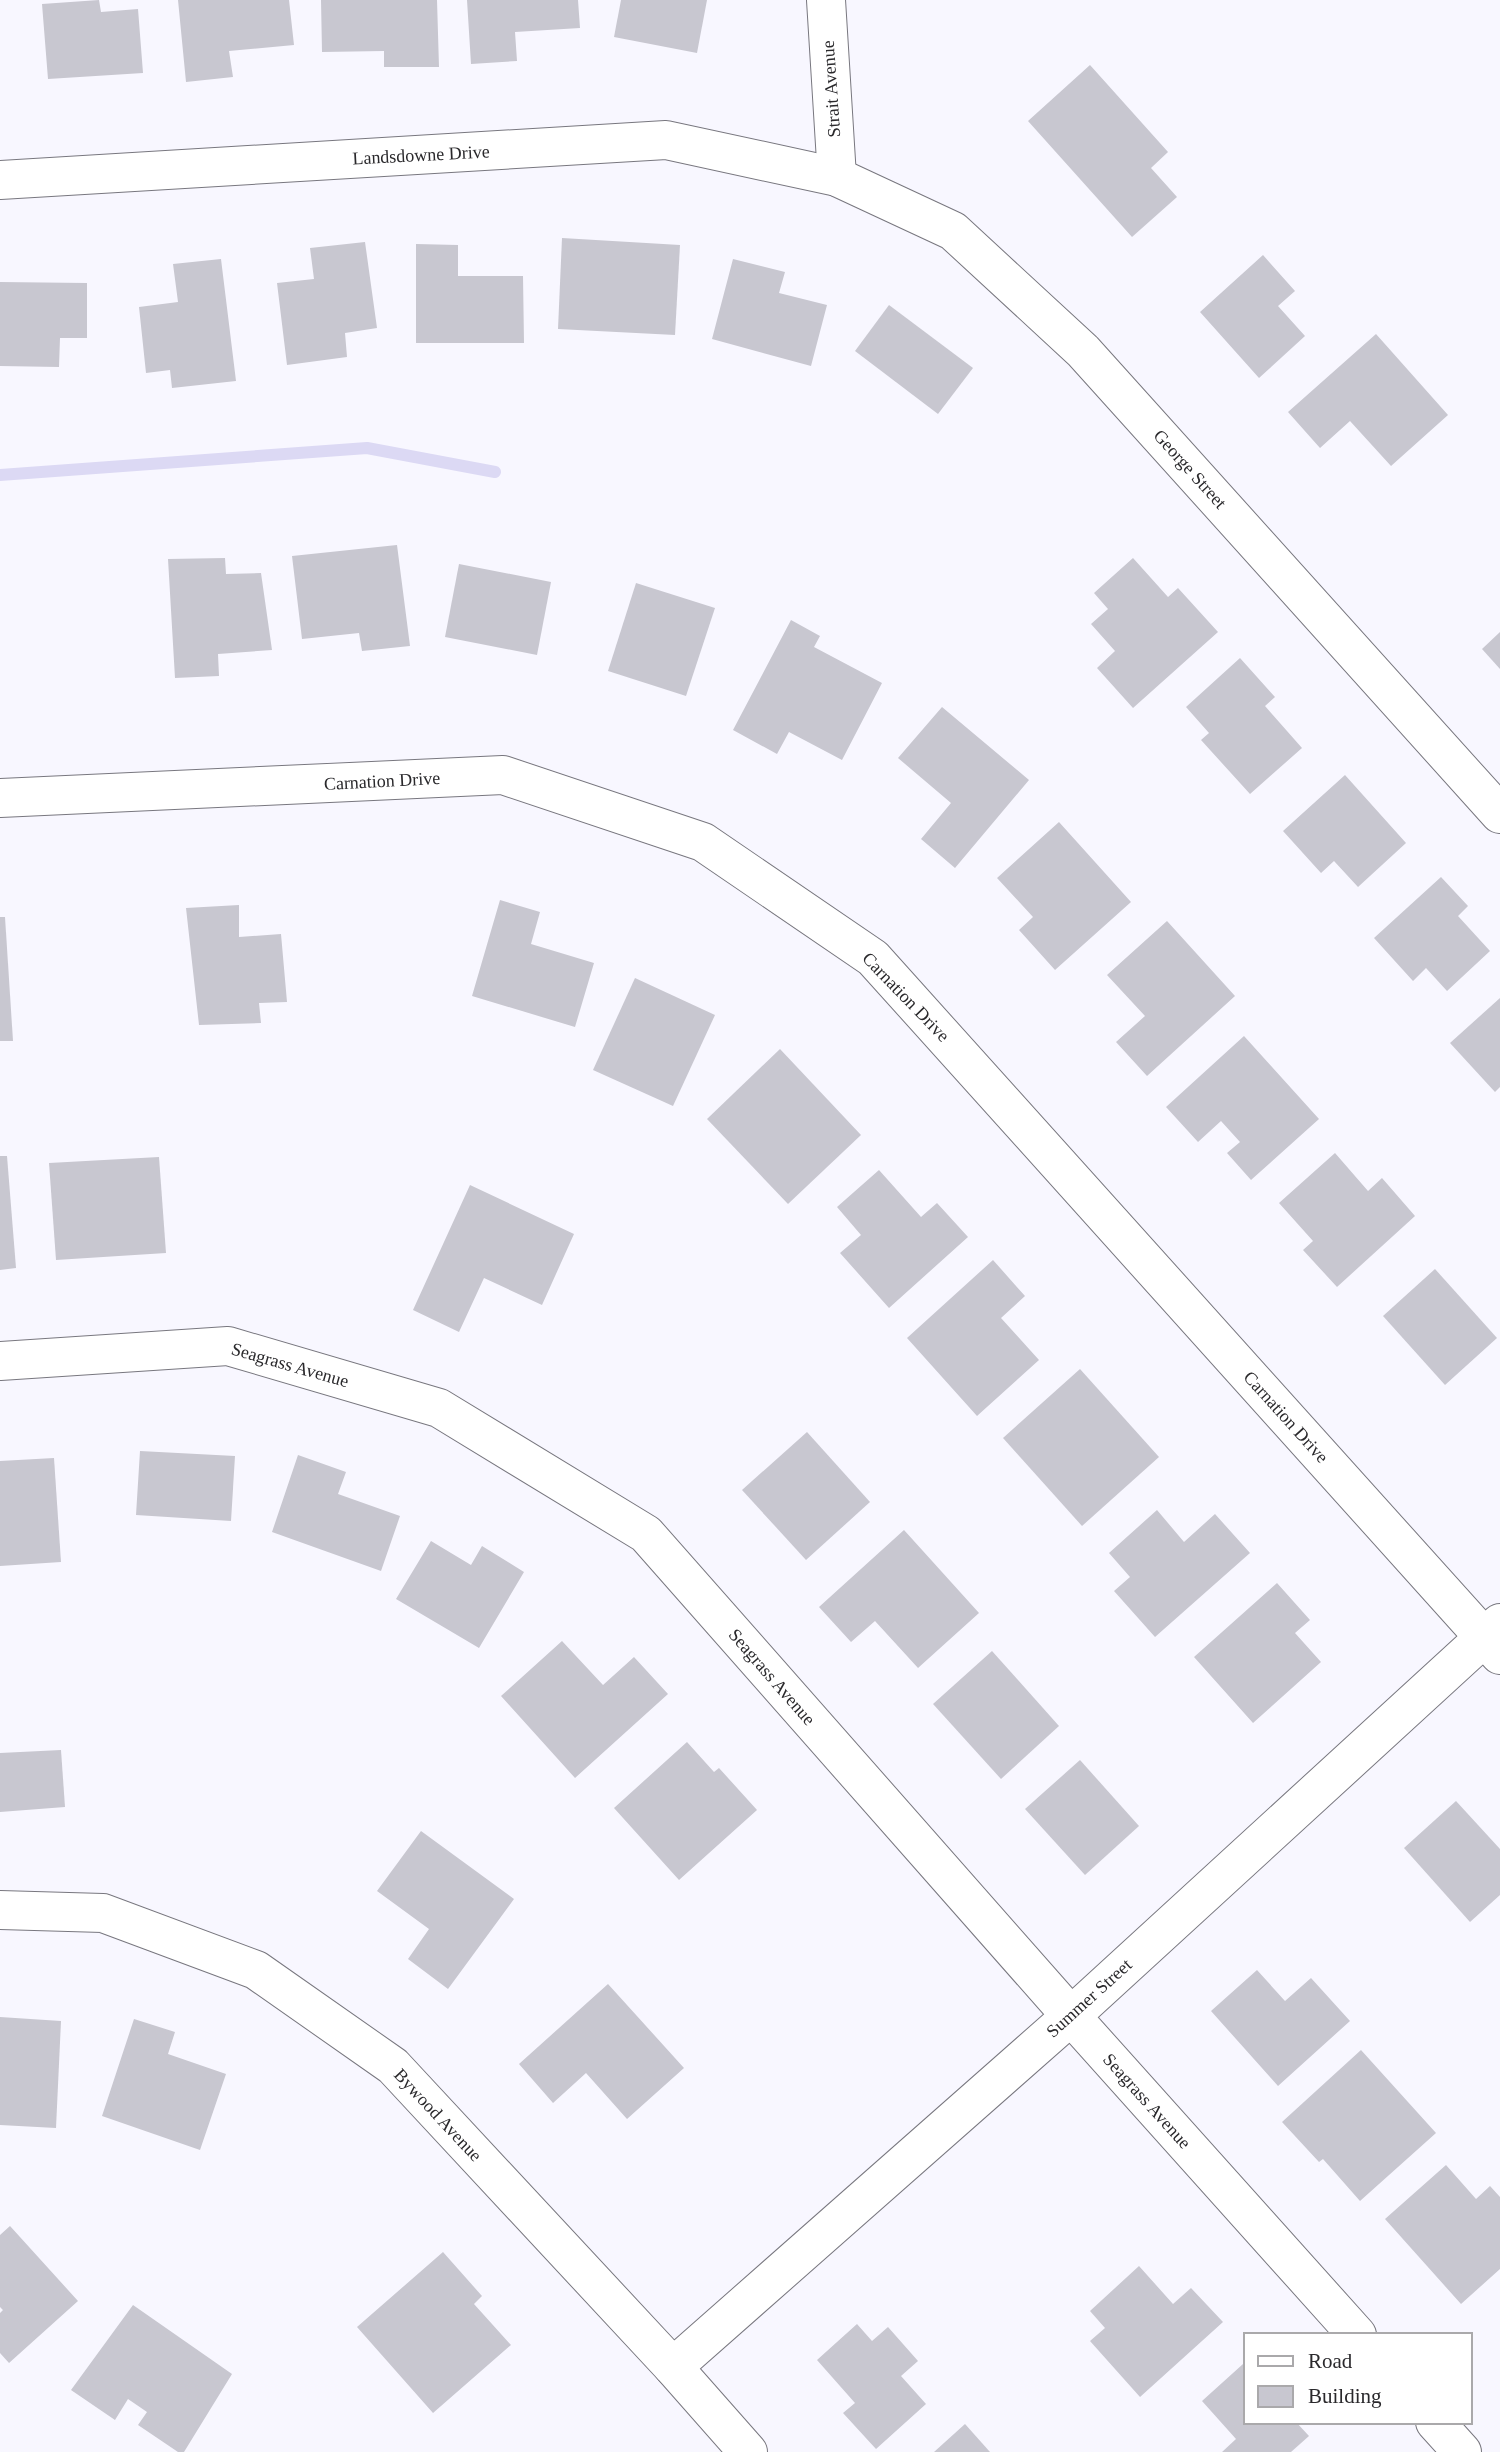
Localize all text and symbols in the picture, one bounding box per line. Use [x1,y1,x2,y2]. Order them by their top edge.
street label: Strait Avenue [818,40,844,138]
street label: Landsdowne Drive [352,141,490,169]
street label: George Street [1149,425,1231,513]
street label: Carnation Drive [323,768,441,794]
street label: Carnation Drive [858,948,954,1046]
street label: Seagrass Avenue [229,1339,351,1391]
street label: Carnation Drive [1240,1367,1332,1467]
street label: Seagrass Avenue [725,1625,819,1729]
street label: Summer Street [1042,1955,1136,2041]
street label: Seagrass Avenue [1099,2049,1195,2153]
street label: Bywood Avenue [390,2065,486,2165]
legend [1244,2333,1472,2424]
text: Road [1308,2349,1353,2373]
text: Building [1308,2384,1382,2408]

